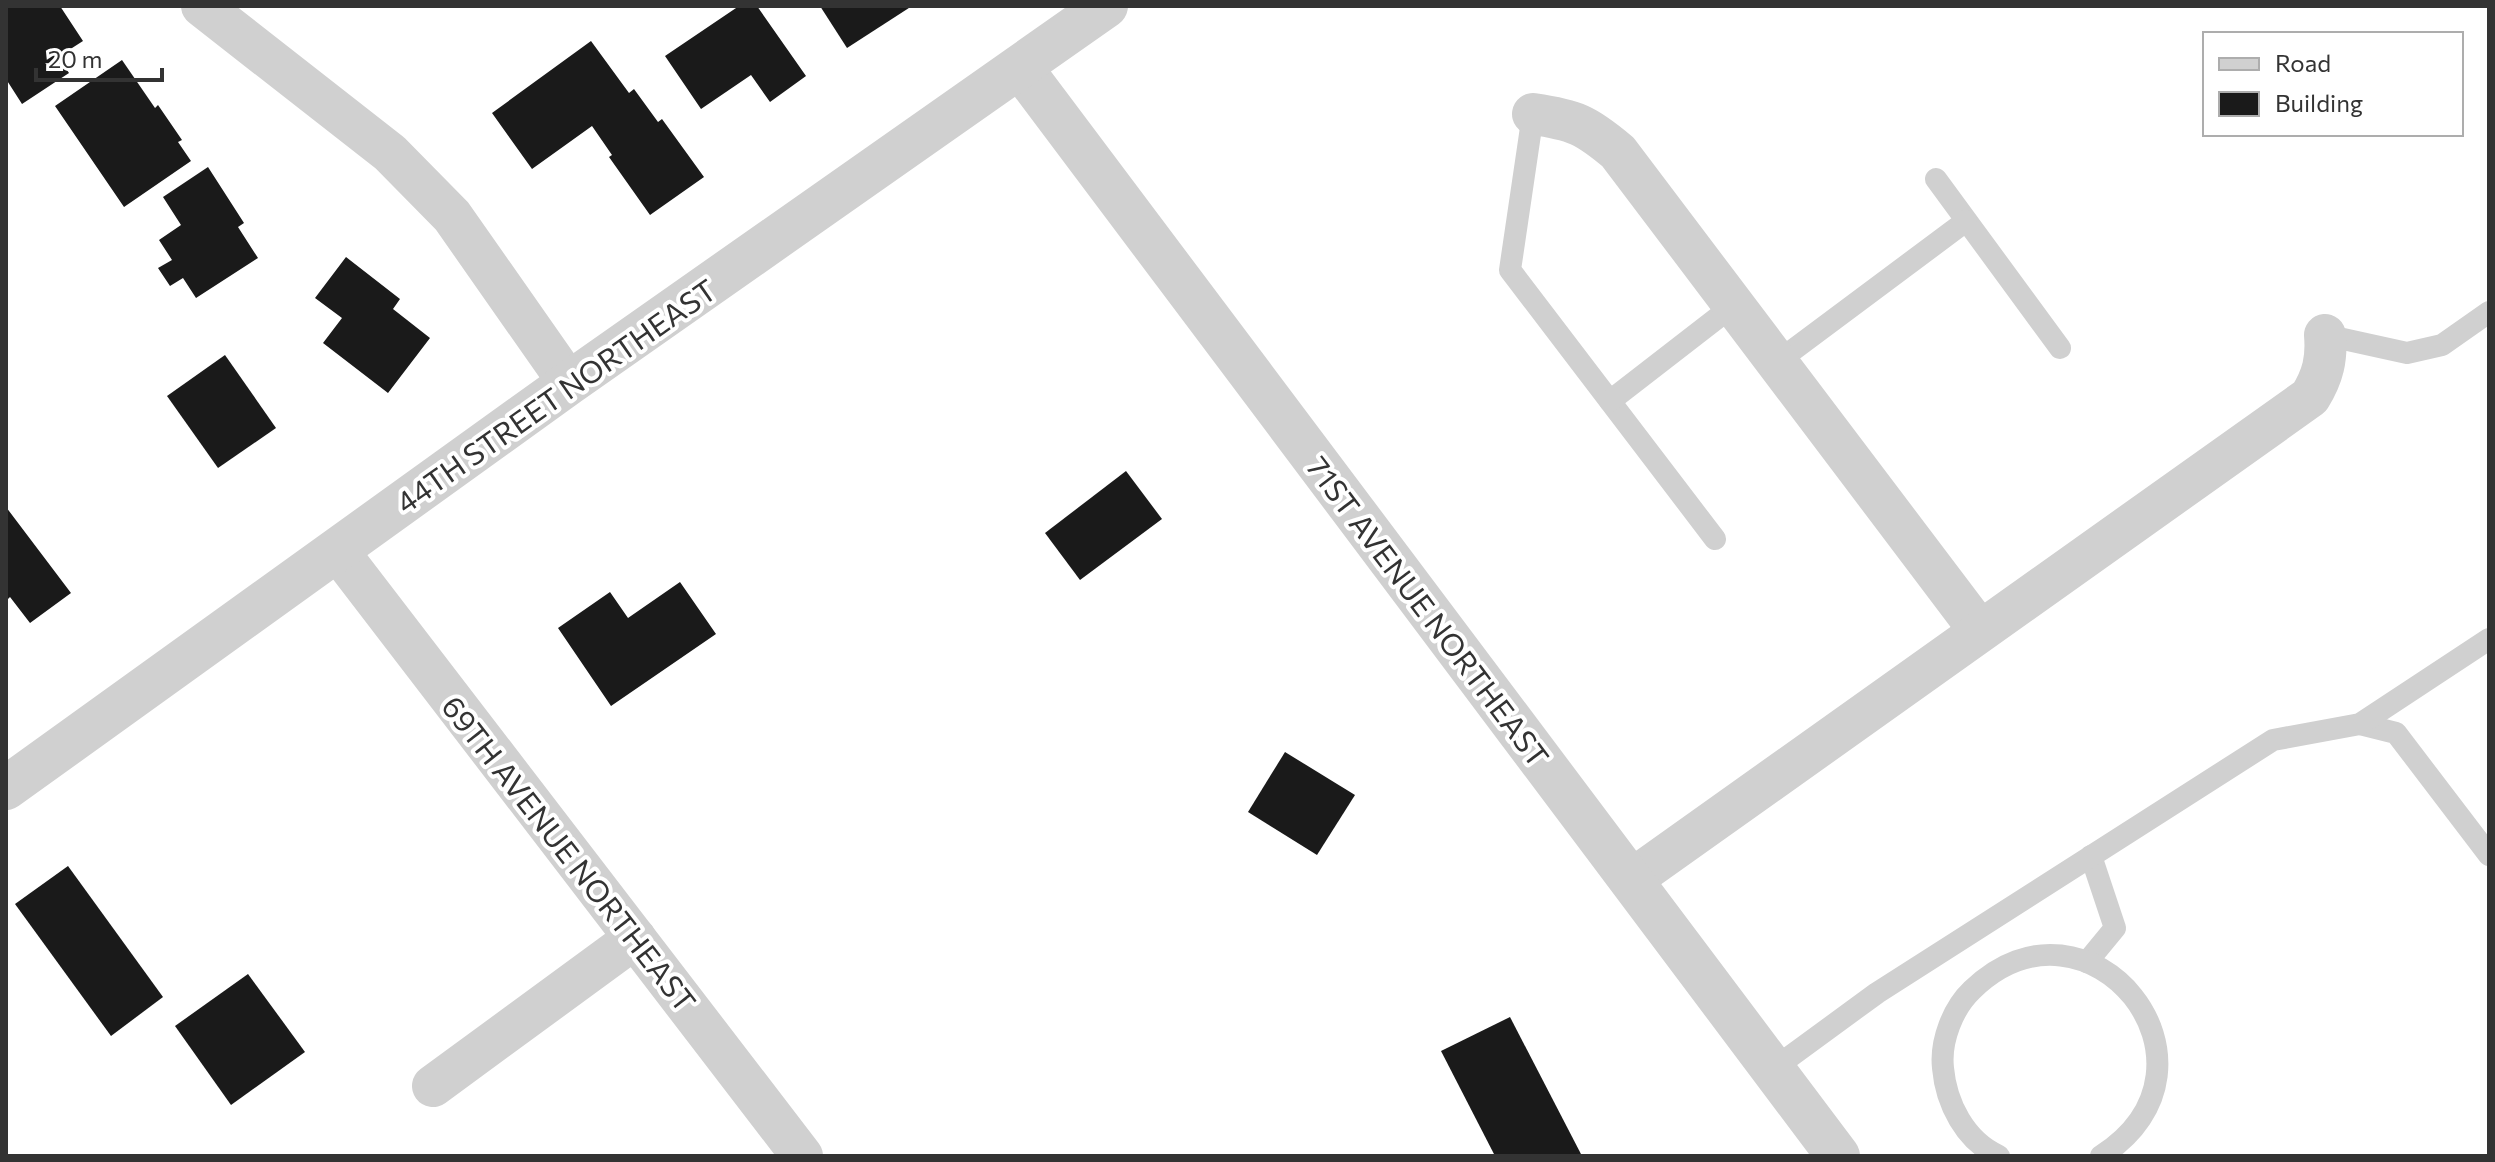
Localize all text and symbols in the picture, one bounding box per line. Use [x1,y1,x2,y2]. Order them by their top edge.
scale bar [36,32,162,82]
legend [2203,32,2463,136]
text: 20 m [48,44,102,73]
text: Road [2275,48,2331,77]
text: Building [2275,88,2363,117]
street label: 44TH STREET NORTHEAST [388,270,722,520]
street label: 71ST AVENUE NORTHEAST [1300,448,1558,774]
street label: 69TH AVENUE NORTHEAST [435,688,705,1018]

